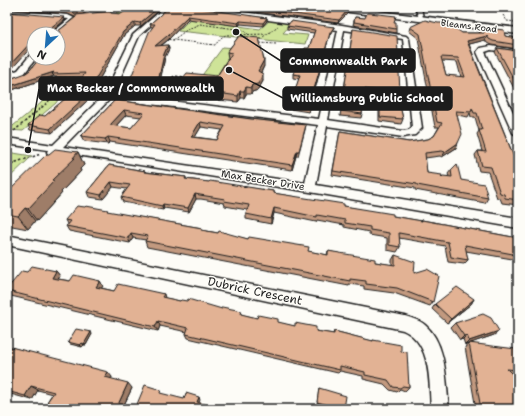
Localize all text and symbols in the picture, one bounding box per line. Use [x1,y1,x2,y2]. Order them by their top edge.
street label: Bleams Road [440,17,498,35]
north arrow [26,26,66,66]
text: N [34,46,49,63]
callout: Commonwealth Park [281,49,415,72]
text: Commonwealth Park [289,54,407,69]
callout: Max Becker / Commonwealth [39,77,223,100]
text: Max Becker / Commonwealth [47,81,216,96]
callout: Williamsburg Public School [283,87,452,110]
text: Williamsburg Public School [290,91,444,106]
street label: Max Becker Drive [220,167,306,193]
street label: Dubrick Crescent [206,273,304,309]

